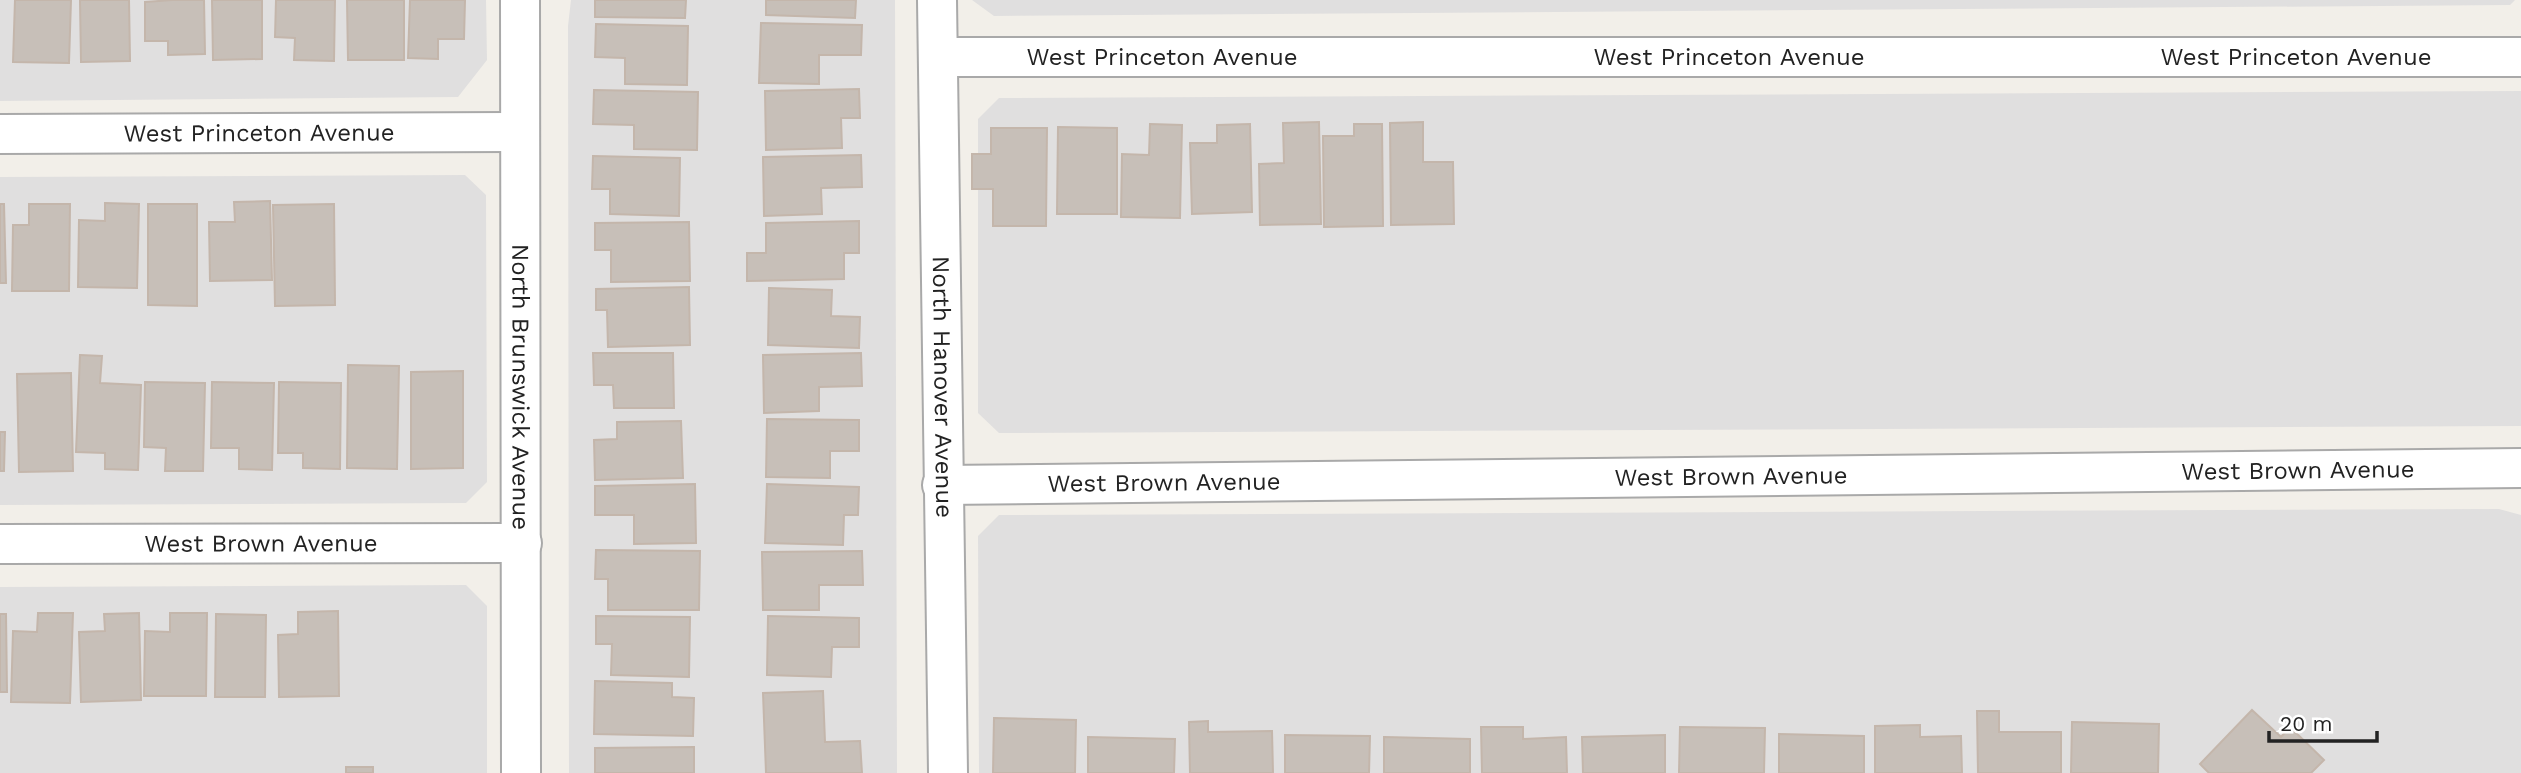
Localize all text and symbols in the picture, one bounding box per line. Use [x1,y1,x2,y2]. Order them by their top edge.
street label: West Princeton Avenue [1026,43,1298,71]
street label: West Princeton Avenue [1593,43,1865,71]
street label: West Princeton Avenue [2160,43,2432,71]
street label: West Princeton Avenue [123,118,395,148]
street label: North Brunswick Avenue [506,244,535,530]
street label: North Hanover Avenue [927,256,958,518]
street label: West Brown Avenue [2181,455,2415,486]
street label: West Brown Avenue [1614,461,1848,492]
street label: West Brown Avenue [1047,467,1281,498]
street label: West Brown Avenue [144,529,378,558]
scale bar [2269,700,2378,744]
text: 20 m [2280,711,2332,736]

